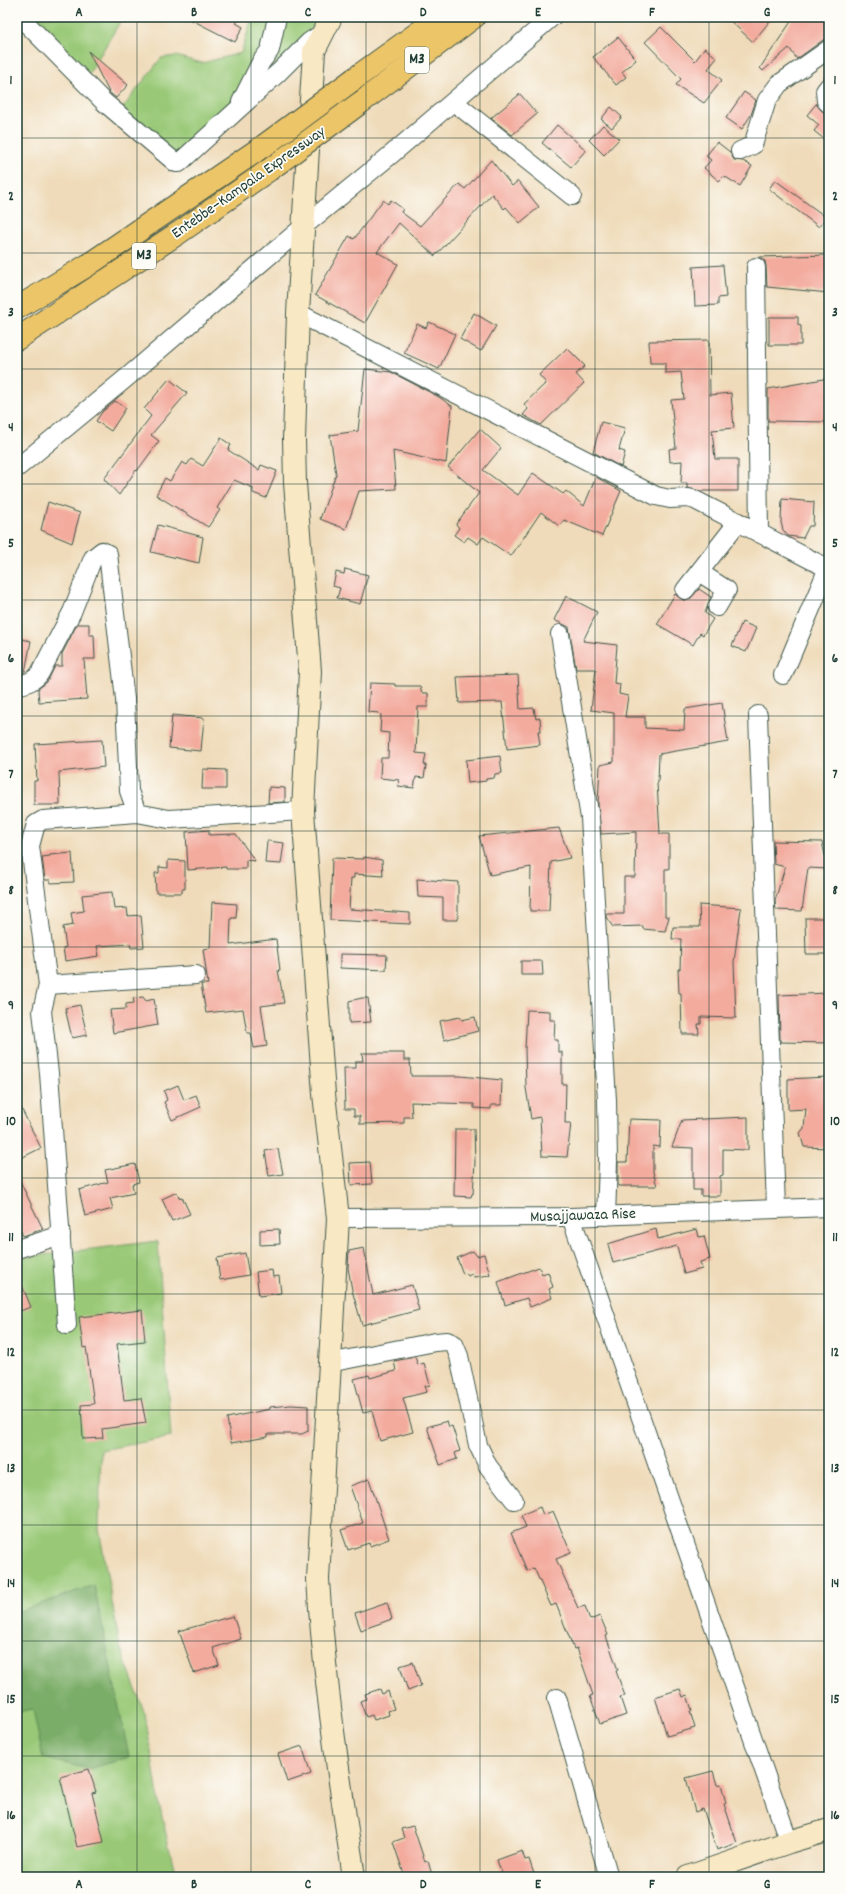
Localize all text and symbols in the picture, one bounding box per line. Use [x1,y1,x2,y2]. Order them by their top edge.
text: A [75,4,83,23]
text: B [191,4,197,23]
text: C [305,4,312,23]
text: D [420,4,427,23]
text: E [535,4,542,23]
text: F [649,4,655,23]
text: G [764,4,771,23]
road number: M3 [405,47,429,73]
text: 1 [10,72,13,91]
text: 1 [834,72,837,91]
street label: Entebbe–Kampala Expressway [167,121,331,245]
text: 2 [8,188,14,207]
text: 2 [832,188,838,207]
road number: M3 [132,243,156,269]
text: 3 [8,304,14,323]
text: 3 [832,304,838,323]
text: 4 [8,419,14,438]
text: 4 [832,419,838,438]
text: 5 [8,535,14,554]
text: 5 [832,535,838,554]
text: 6 [8,650,15,669]
text: 6 [832,650,839,669]
text: 7 [9,766,14,785]
text: 7 [833,766,838,785]
text: 8 [8,882,14,901]
text: 8 [832,882,838,901]
text: 9 [8,997,14,1016]
text: 9 [832,997,838,1016]
text: 10 [6,1113,16,1132]
text: 10 [830,1113,840,1132]
street label: Musajjawaza Rise [530,1203,636,1229]
text: 11 [8,1229,14,1248]
text: 11 [832,1229,838,1248]
text: 12 [7,1344,16,1363]
text: 12 [831,1344,840,1363]
text: 13 [7,1460,16,1479]
text: 13 [831,1460,840,1479]
text: 14 [7,1575,15,1594]
text: 14 [831,1575,839,1594]
text: 15 [7,1691,15,1710]
text: 15 [831,1691,839,1710]
text: 16 [6,1807,16,1826]
text: 16 [830,1807,840,1826]
text: A [75,1876,83,1894]
text: B [191,1876,197,1894]
text: C [305,1876,312,1894]
text: D [420,1876,427,1894]
text: E [535,1876,542,1894]
text: F [649,1876,655,1894]
text: G [764,1876,771,1894]

